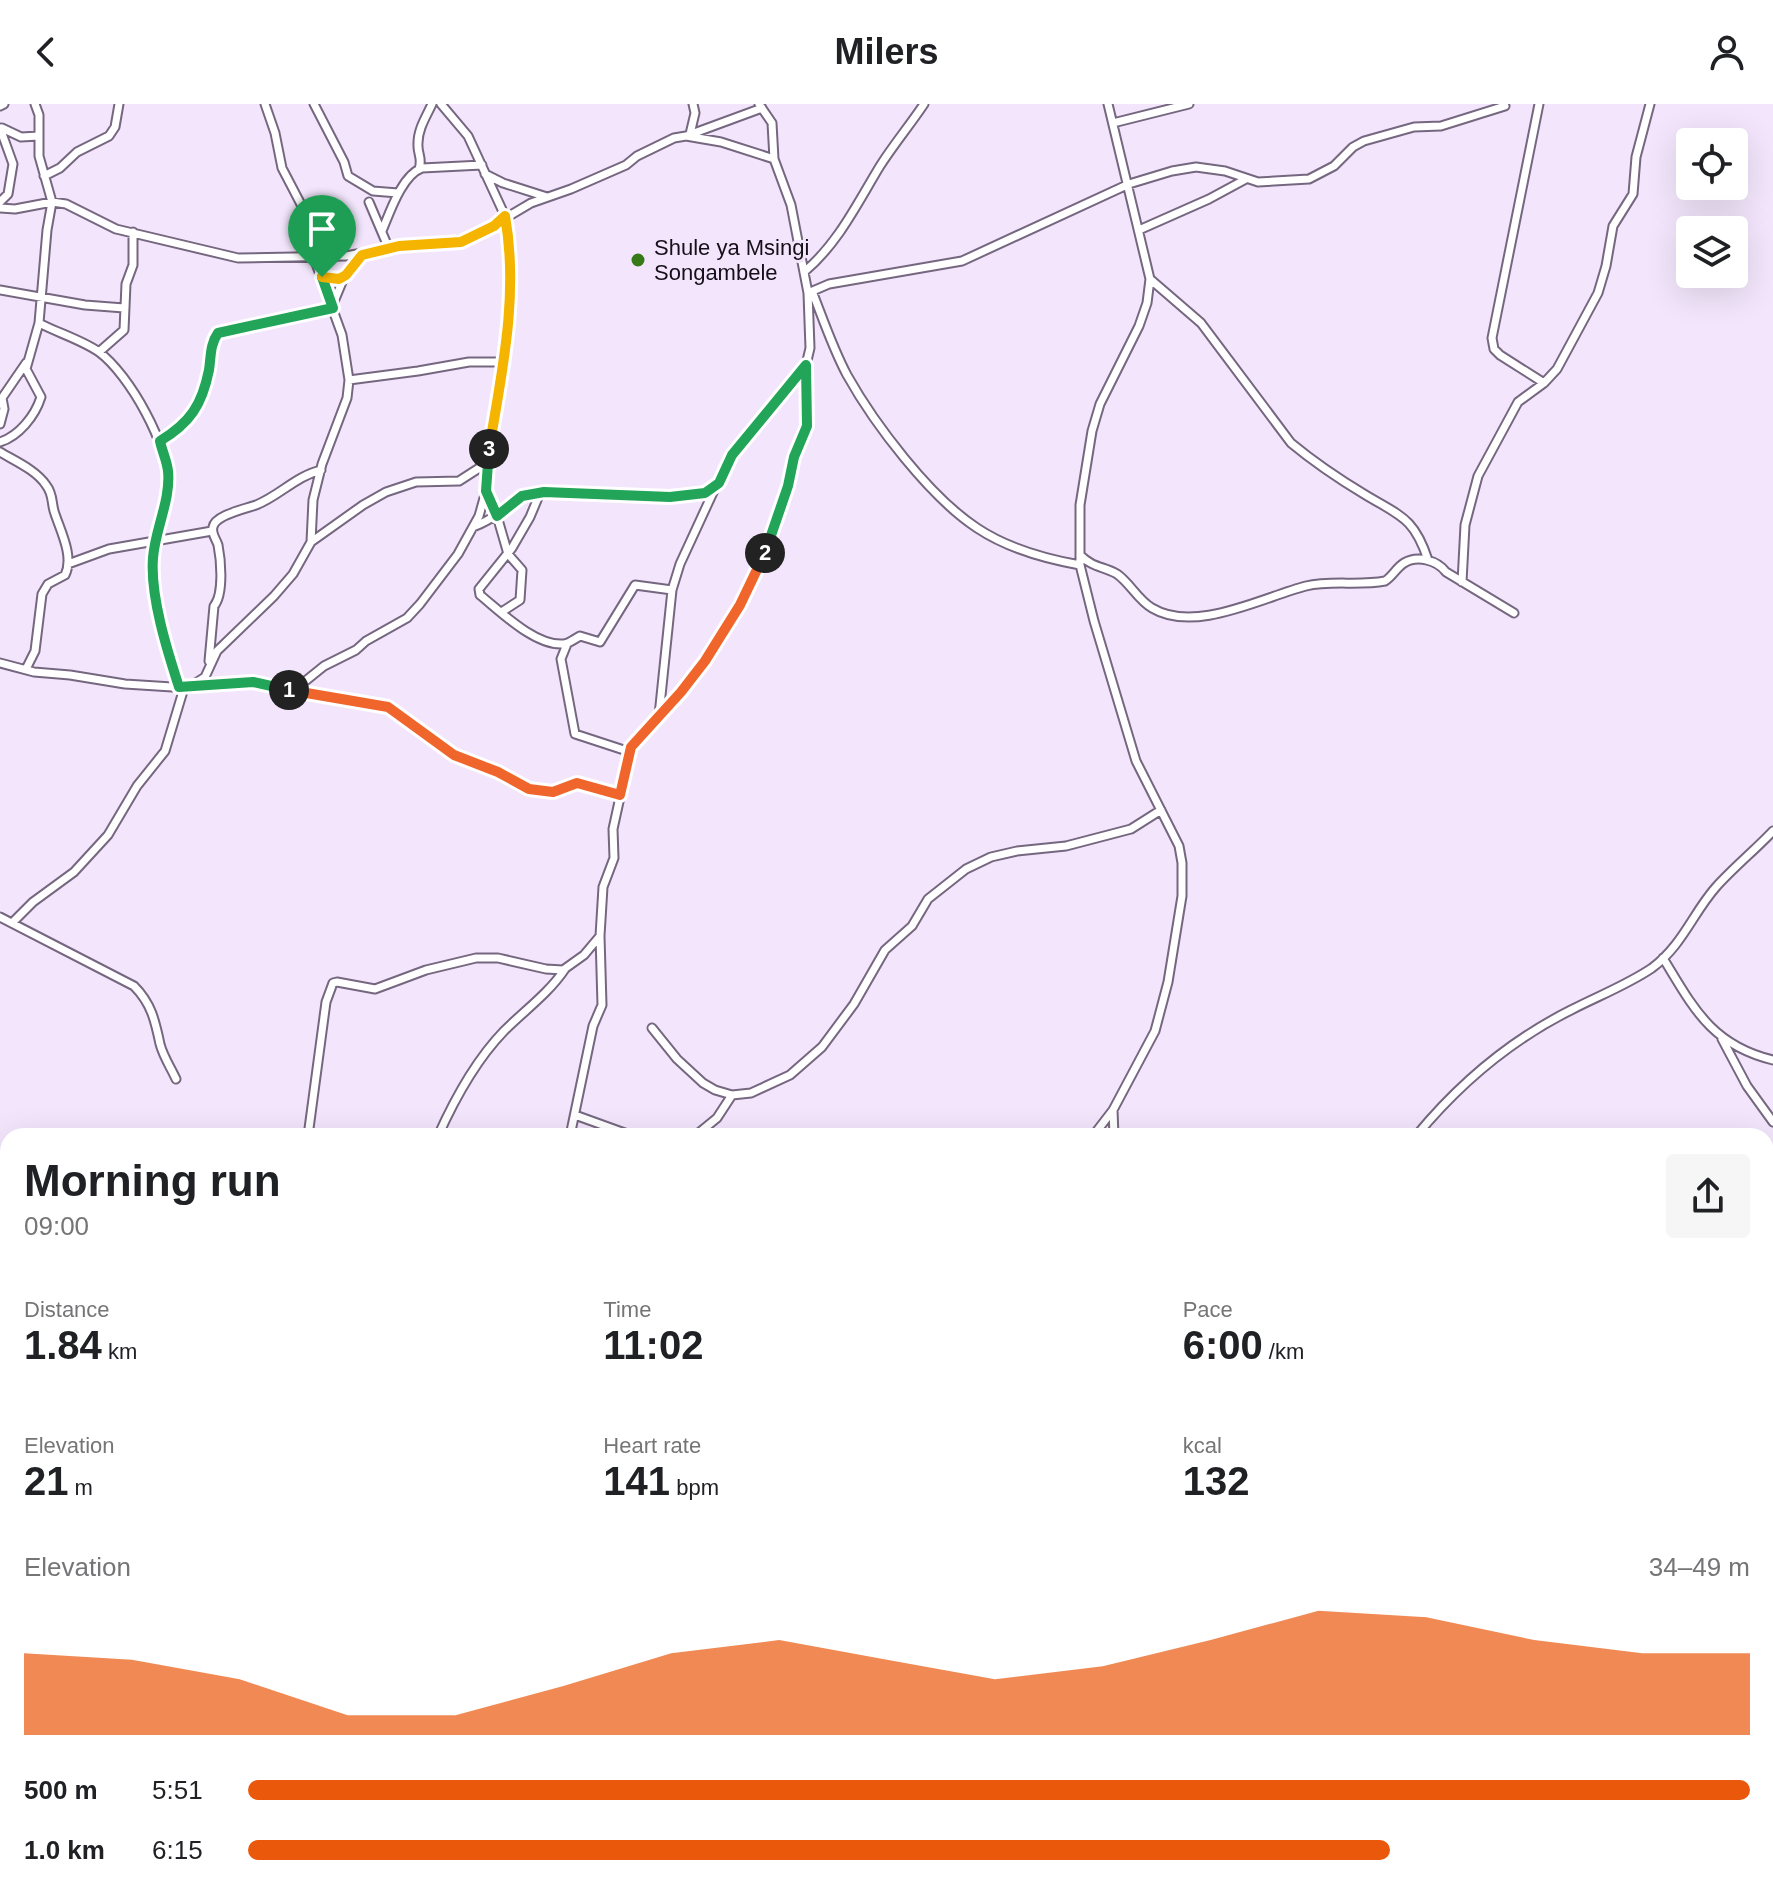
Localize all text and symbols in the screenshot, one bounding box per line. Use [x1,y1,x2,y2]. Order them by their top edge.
icon: back [24,30,68,74]
icon: person [1705,30,1749,74]
text: Milers [834,31,939,72]
map controls [1676,128,1748,288]
button: locate [1676,128,1748,200]
pin [288,195,356,277]
icon: arrive [300,207,344,251]
button: layers [1676,216,1748,288]
place label: Shule ya Msingi Songambele [654,235,809,285]
marker: Shule ya Msingi Songambele [629,251,647,269]
pin: 3 [469,429,509,469]
text: 3 [483,436,495,461]
pin: 2 [745,533,785,573]
text: 2 [759,540,771,565]
pin: 1 [269,670,309,710]
text: 1 [283,677,295,702]
button: share [1666,1154,1750,1238]
text: Morning run [24,1156,281,1205]
text: 09:00 [24,1211,89,1241]
text: Distance [24,1297,110,1322]
text: Time [603,1297,651,1322]
text: Pace [1183,1297,1233,1322]
text: 1.84 [24,1323,102,1367]
text: 11:02 [603,1323,703,1367]
text: 6:00 [1183,1323,1263,1367]
text: km [102,1339,137,1364]
text: /km [1263,1339,1304,1364]
text: Elevation [24,1433,115,1458]
text: Heart rate [603,1433,701,1458]
text: kcal [1183,1433,1222,1458]
text: 21 [24,1459,69,1503]
text: 141 [603,1459,670,1503]
text: 132 [1183,1459,1249,1503]
text: m [69,1475,93,1500]
text: bpm [670,1475,719,1500]
text: Elevation [24,1552,131,1582]
text: 34–49 m [1649,1552,1750,1582]
text: 500 m [24,1775,98,1805]
text: 5:51 [152,1775,203,1805]
text: 1.0 km [24,1835,105,1865]
text: 6:15 [152,1835,203,1865]

